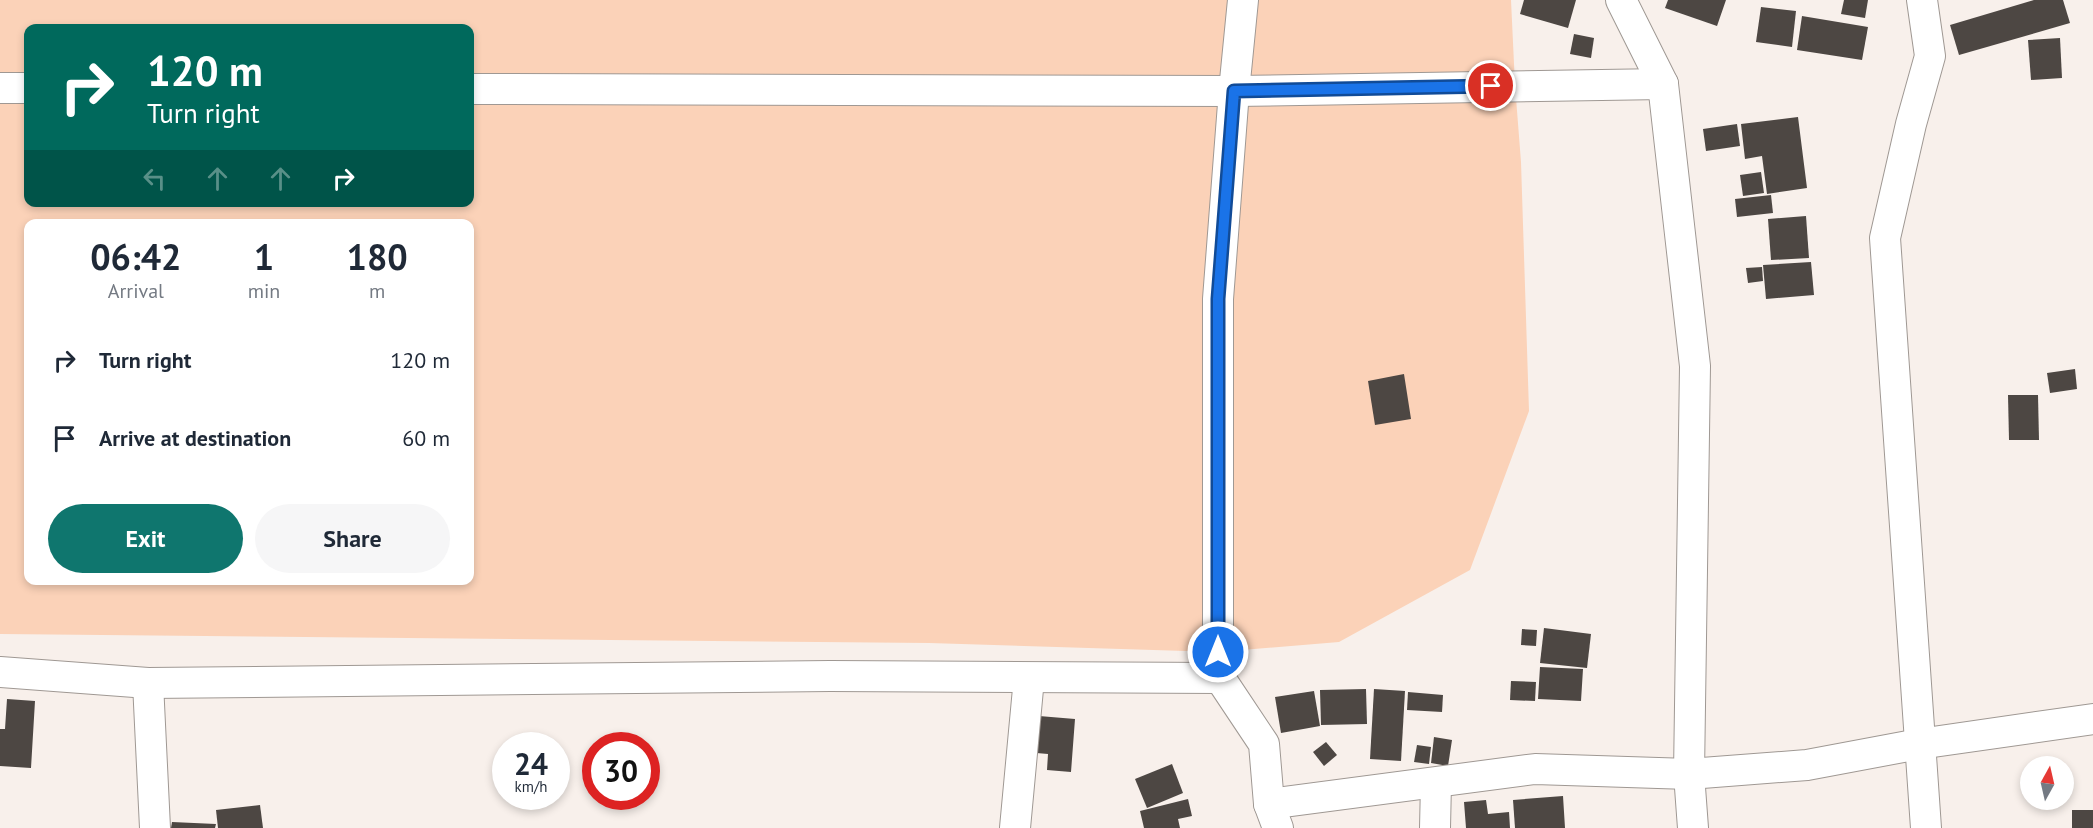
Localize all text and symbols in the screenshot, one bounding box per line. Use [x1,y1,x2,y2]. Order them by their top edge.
text: 120 m [147,43,263,98]
icon: right [48,48,126,126]
pin [1465,60,1516,111]
icon: arrive [1474,69,1507,102]
text: Turn right [147,96,260,130]
icon: left [138,162,171,195]
icon: ahead [201,162,234,195]
icon: ahead [264,162,297,195]
icon: right [327,162,360,195]
text: 06:42 [90,233,182,280]
text: 1 [254,233,274,280]
text: 180 [347,233,408,280]
text: Arrival [108,278,164,304]
text: min [248,278,280,304]
text: m [369,278,385,304]
icon: right [48,344,81,377]
text: Turn right [99,346,191,374]
text: 120 m [390,346,450,374]
icon: arrive [48,422,81,455]
text: Arrive at destination [99,424,291,452]
text: 60 m [402,424,450,452]
button: Exit [48,504,243,573]
button: Share [255,504,450,573]
position arrow [1186,620,1250,684]
speed limit sign: 30 [582,732,660,810]
text: 24 [514,744,548,783]
north arrow [2020,756,2074,810]
map controls [2020,756,2074,810]
text: km/h [515,777,547,796]

